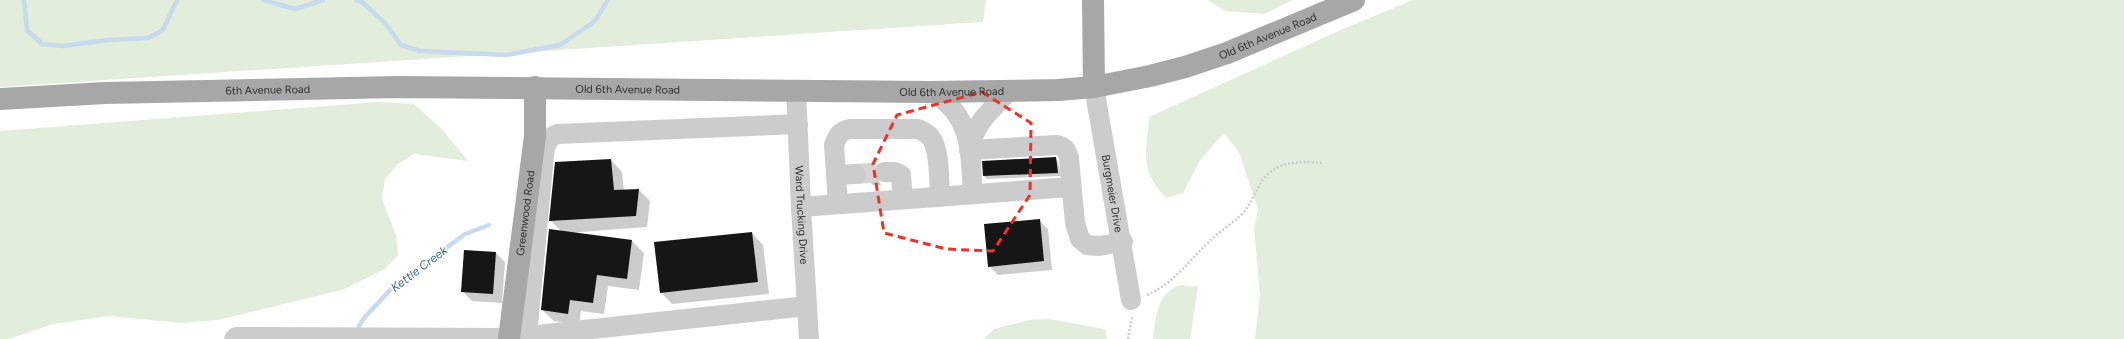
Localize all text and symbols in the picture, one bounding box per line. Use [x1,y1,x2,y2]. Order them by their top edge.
street label: Old 6th Avenue Road [1217,10,1319,62]
street label: 6th Avenue Road [225,82,310,97]
street label: Old 6th Avenue Road [575,82,680,96]
street label: Old 6th Avenue Road [899,84,1004,99]
street label: Burgmeier Drive [1099,153,1126,233]
street label: Ward Trucking Drive [793,165,811,265]
street label: Greenwood Road [513,170,537,257]
water label: Kettle Creek [388,243,451,295]

